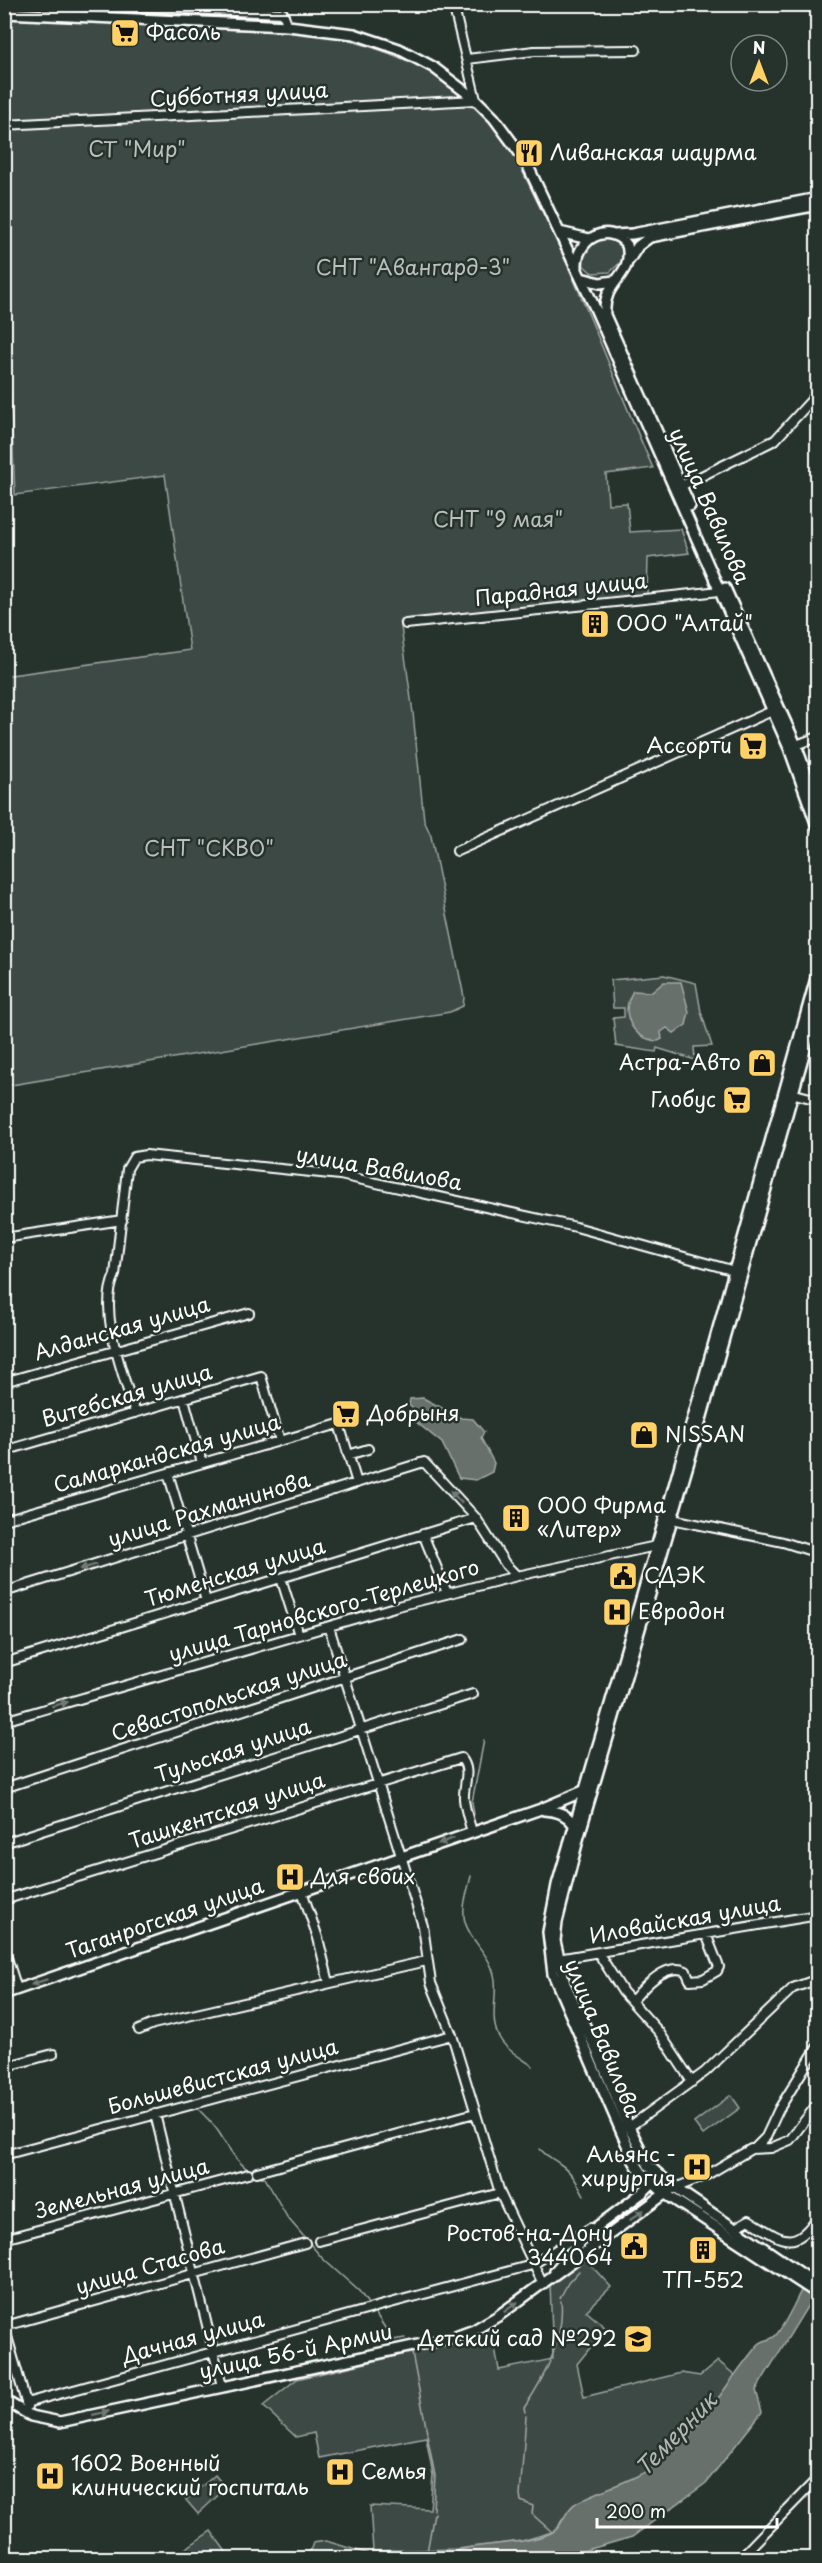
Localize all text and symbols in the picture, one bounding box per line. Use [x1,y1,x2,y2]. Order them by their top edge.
place label: Фасоль [146,15,221,47]
supermarket icon: Фасоль [109,17,141,49]
north arrow [729,33,789,93]
text: N [753,35,765,59]
street label: Субботняя улица [149,72,330,114]
park label: СТ "Мир" [88,132,186,164]
place label: Ливанская шаурма [550,135,757,167]
restaurant icon: Ливанская шаурма [513,137,545,169]
park label: СНТ "Авангард-3" [316,250,510,282]
street label: улица Вавилова [662,422,760,588]
park label: СНТ "9 мая" [433,502,563,534]
street label: Парадная улица [473,563,649,613]
place label: ООО "Алтай" [616,606,753,638]
building icon: ООО "Алтай" [579,608,611,640]
place label: Ассорти [646,728,732,760]
supermarket icon: Ассорти [737,730,769,762]
park label: СНТ "СКВО" [144,831,274,863]
place label: Астра-Авто [619,1045,741,1077]
shop icon: Астра-Авто [746,1047,778,1079]
place label: Глобус [651,1082,716,1114]
supermarket icon: Глобус [721,1084,753,1116]
street label: улица Вавилова [294,1137,465,1197]
street label: Алданская улица [30,1286,214,1367]
street label: Витебская улица [37,1354,216,1434]
place label: Добрыня [366,1396,460,1428]
supermarket icon: Добрыня [330,1398,362,1430]
street label: Самаркандская улица [49,1404,284,1500]
place label: NISSAN [665,1417,745,1449]
shop icon: NISSAN [628,1419,660,1451]
street label: улица Рахманинова [103,1462,313,1554]
place label: ООО Фирма «Литер» [537,1488,666,1544]
one-way arrow [449,1489,463,1504]
building icon: ООО Фирма «Литер» [500,1502,532,1534]
street label: Тюменская улица [140,1528,329,1614]
street label: улица Тарновского-Терлецкого [164,1549,483,1669]
place label: СДЭК [644,1558,706,1590]
public building icon: СДЭК [607,1560,639,1592]
one-way arrow [78,1563,96,1572]
place label: Евродон [638,1594,725,1626]
hospital icon: Евродон [601,1596,633,1628]
street label: Севастопольская улица [107,1642,351,1748]
one-way arrow [52,1699,70,1708]
street label: Тульская улица [150,1709,315,1789]
street label: Ташкентская улица [124,1762,329,1856]
one-way arrow [437,1837,455,1846]
place label: Для своих [310,1859,415,1891]
hospital icon: Для своих [274,1861,306,1893]
street label: Таганрогская улица [61,1868,268,1966]
street label: Иловайская улица [587,1885,783,1951]
street label: улица Вавилова [558,1953,650,2121]
one-way arrow [30,1977,48,1987]
street label: Большевистская улица [104,2029,342,2121]
place label: Альянс - хирургия [581,2137,676,2193]
street label: Земельная улица [31,2148,213,2226]
hospital icon: Альянс - хирургия [681,2151,713,2183]
one-way arrow [629,2208,645,2221]
place label: Ростов-на-Дону 344064 [446,2216,613,2272]
street label: улица Стасова [71,2229,228,2302]
public building icon: Ростов-на-Дону 344064 [618,2230,650,2262]
building icon: ТП-552 [687,2234,719,2266]
place label: ТП-552 [662,2263,744,2295]
street label: Дачная улица [117,2301,268,2371]
one-way arrow [503,2301,519,2313]
street label: улица 56-й Армии [196,2314,395,2386]
place label: Детский сад №292 [417,2321,617,2353]
school or university icon: Детский сад №292 [622,2323,654,2355]
water label: Темерник [627,2382,725,2482]
one-way arrow [92,2407,110,2417]
place label: 1602 Военный клинический госпиталь [71,2446,309,2502]
place label: Семья [361,2454,427,2486]
hospital icon: Семья [324,2456,356,2488]
hospital icon: 1602 Военный клинический госпиталь [34,2460,66,2492]
scale bar [597,2491,777,2529]
text: 200 m [606,2497,666,2524]

